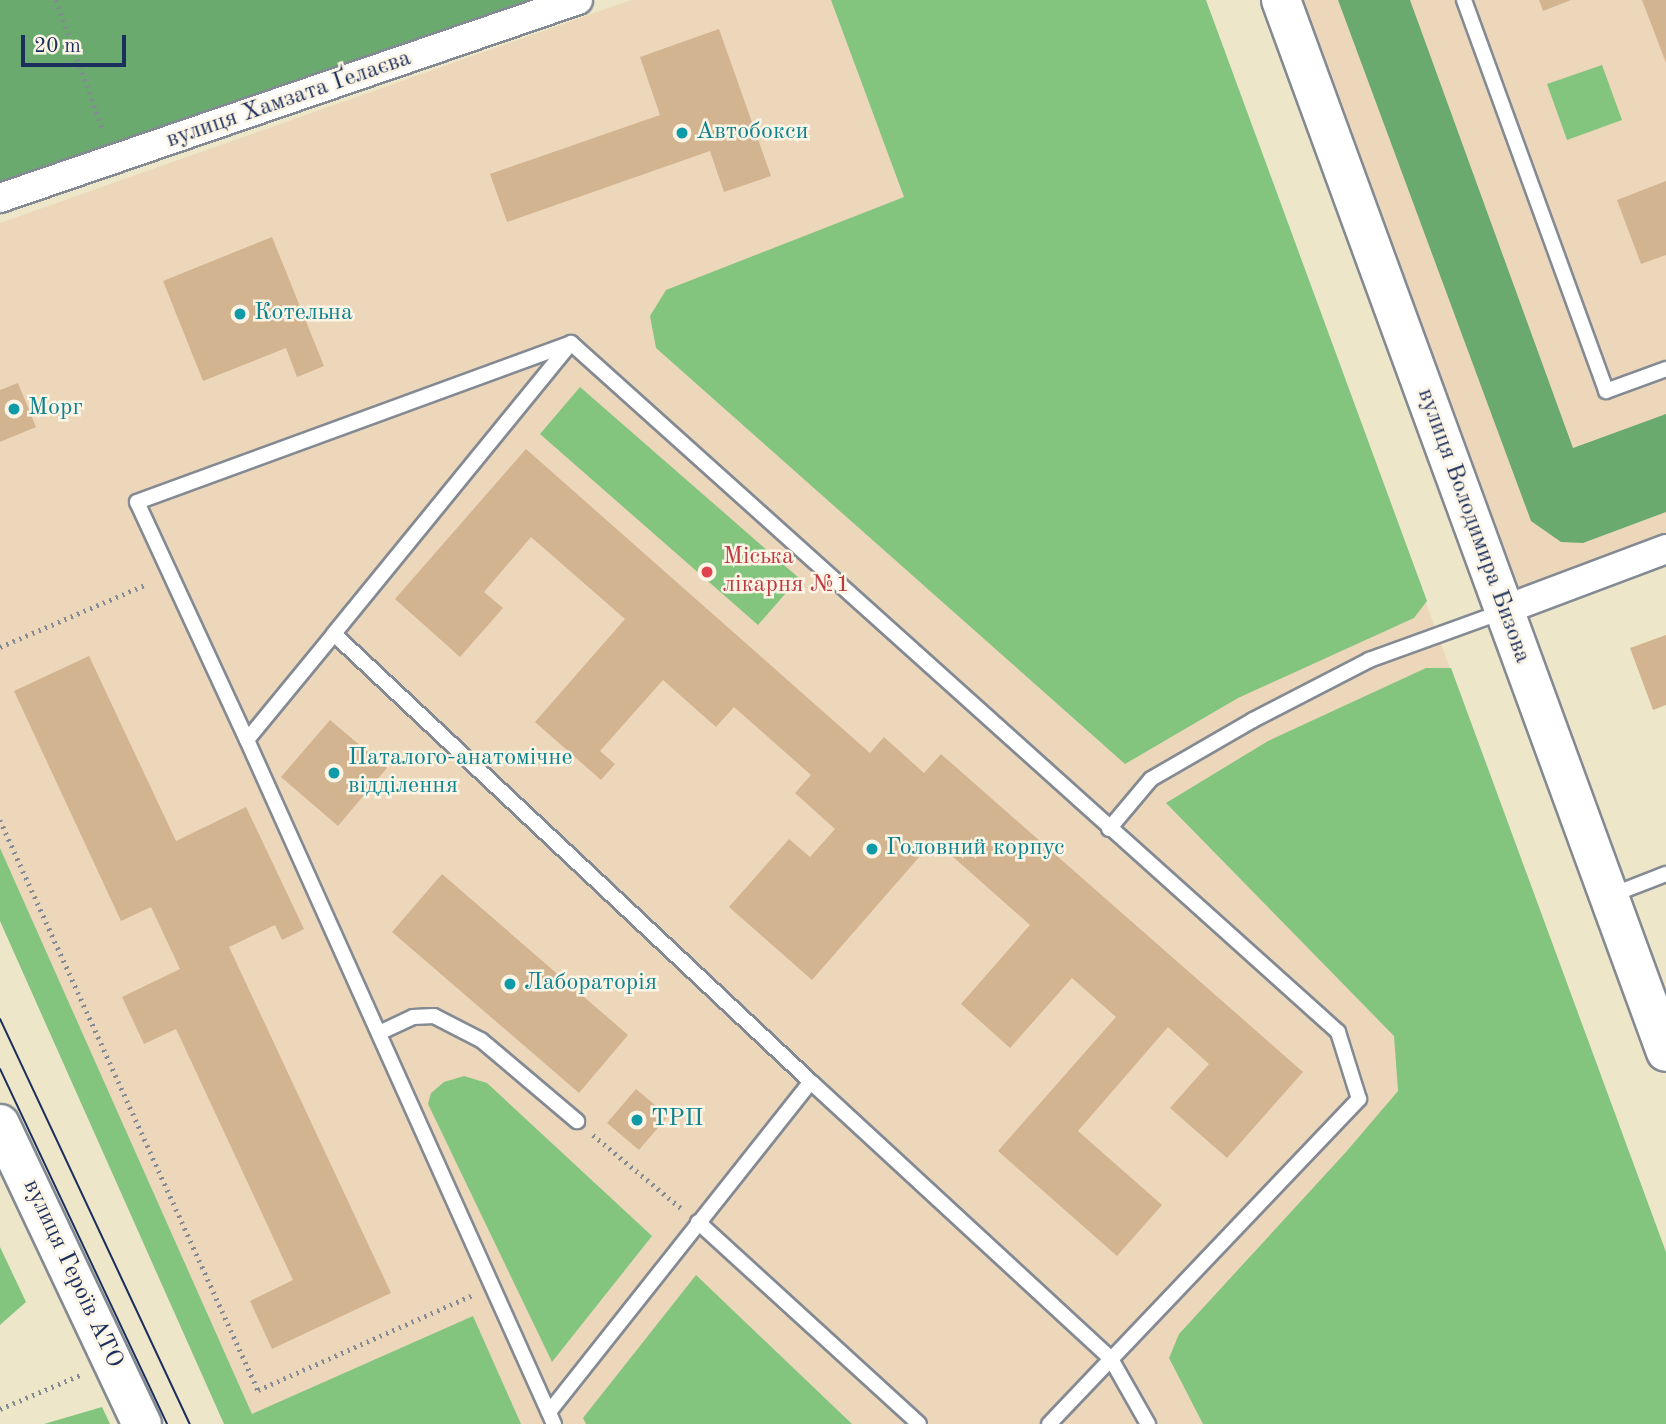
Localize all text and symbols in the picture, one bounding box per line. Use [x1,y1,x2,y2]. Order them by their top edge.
scale bar [24,21,130,65]
text: 20 m [34,36,81,57]
street label: вулиця Хамзата Ґелаєва [163,45,415,155]
place label: Автобокси [696,119,808,147]
marker: Автобокси [674,125,690,141]
place label: Котельна [254,300,353,328]
marker: Котельна [232,306,248,322]
street label: вулиця Володимира Бизова [1410,385,1536,667]
place label: Морг [28,395,83,423]
marker: Морг [6,401,22,417]
place label: Міська лікарня №1 [723,544,850,600]
marker: Міська лікарня №1 [697,562,717,582]
place label: Паталого-анатомічне відділення [348,745,573,801]
marker: Паталого-анатомічне відділення [326,765,342,781]
place label: Головний корпус [886,835,1065,863]
marker: Головний корпус [864,841,880,857]
place label: Лабораторія [524,970,657,998]
marker: Лабораторія [502,976,518,992]
place label: ТРП [651,1106,703,1134]
marker: ТРП [629,1112,645,1128]
street label: вулиця Героїв АТО [16,1175,128,1373]

